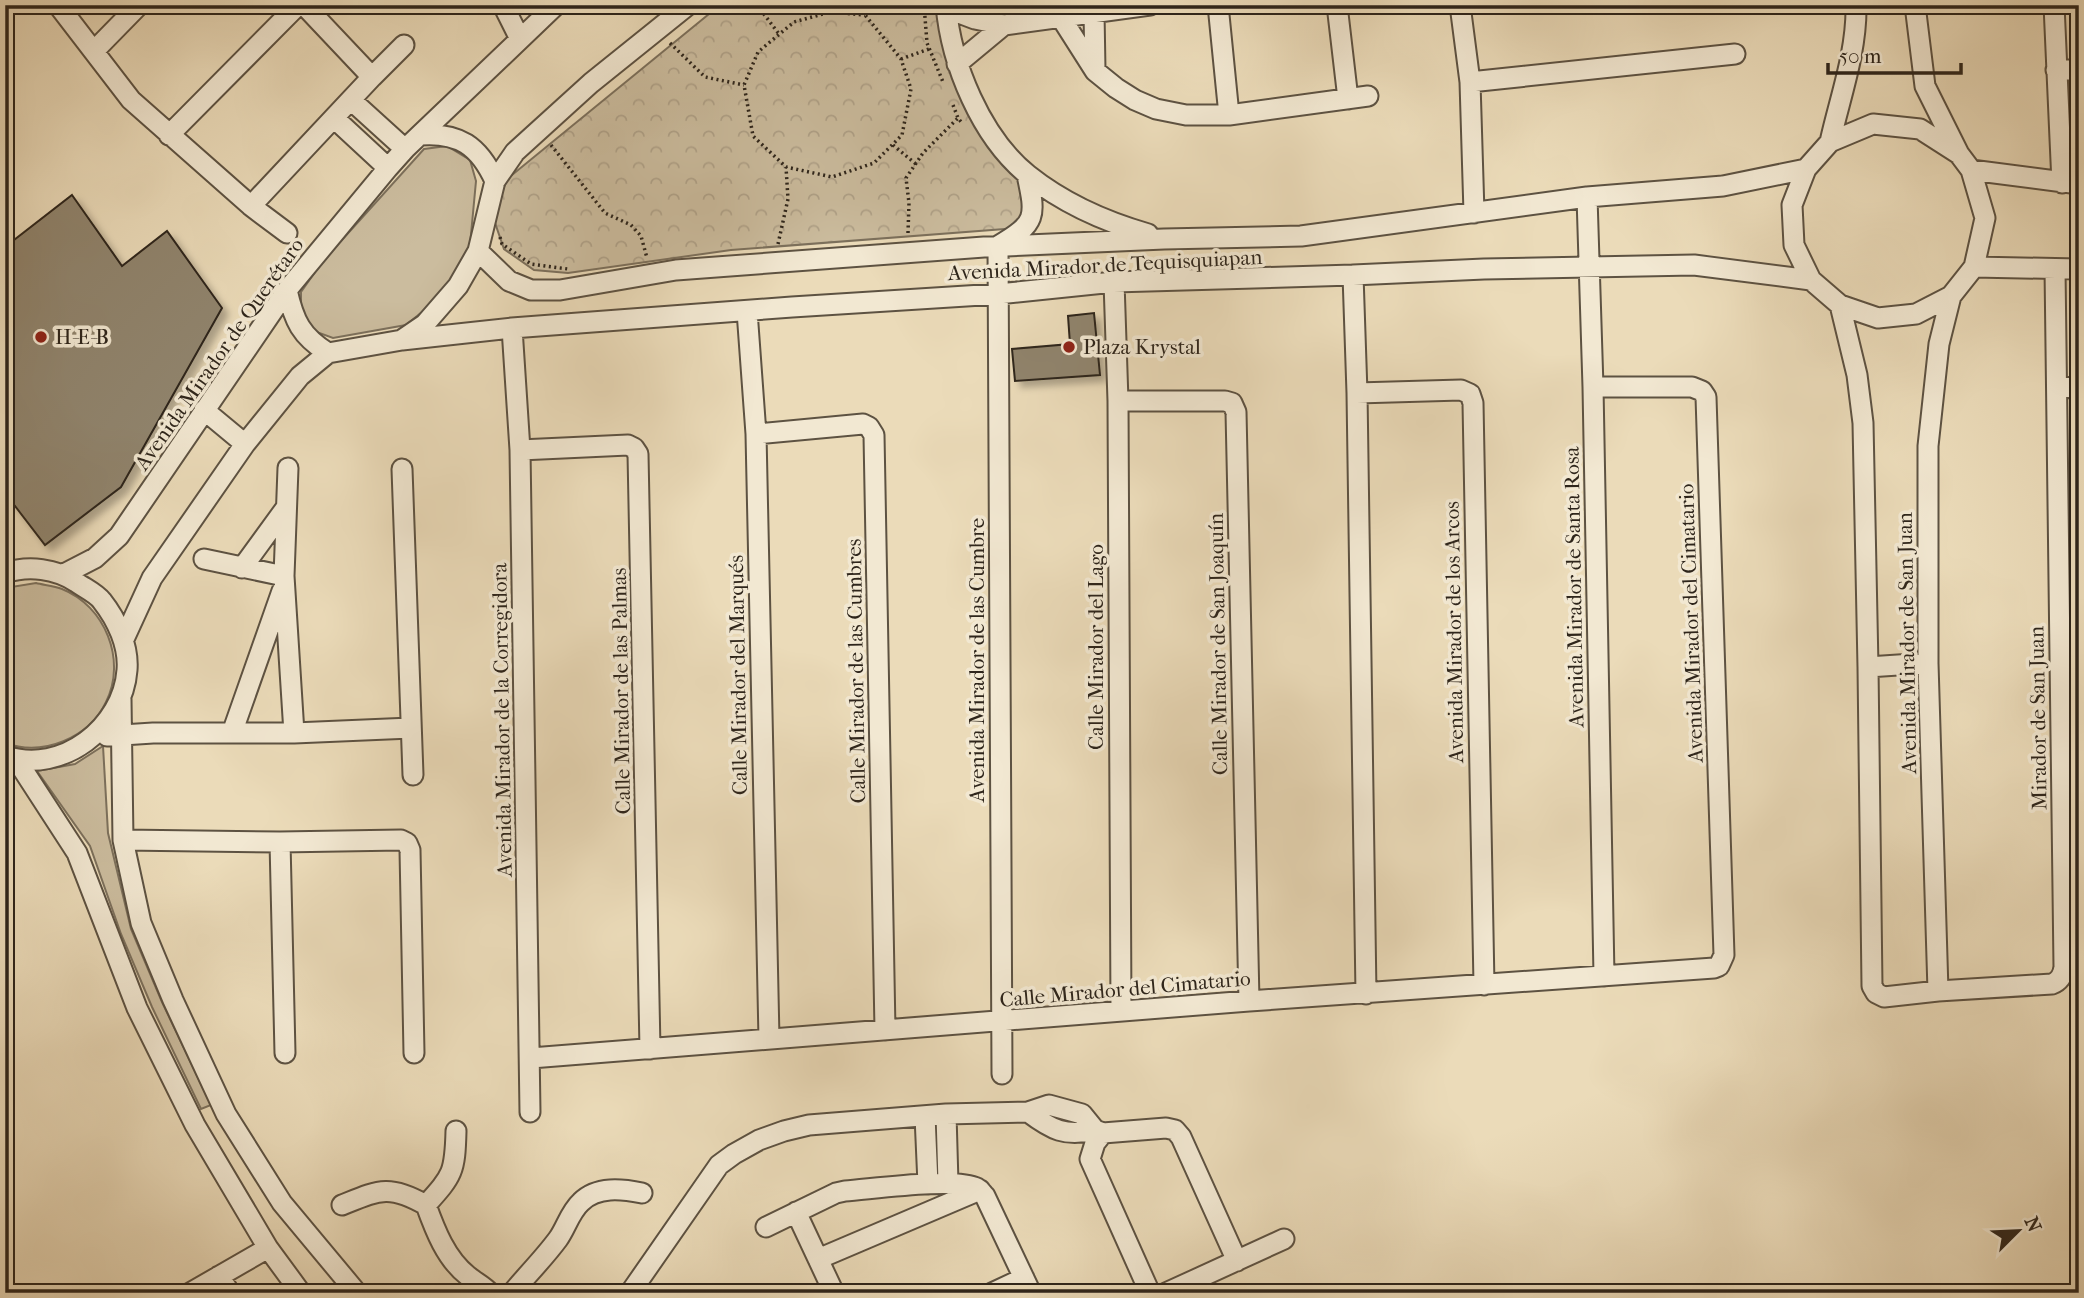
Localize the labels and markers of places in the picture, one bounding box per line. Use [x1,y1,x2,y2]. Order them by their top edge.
place label: H-E-B [55,325,109,349]
marker: H-E-B [33,329,49,345]
place label: Plaza Krystal [1083,335,1201,359]
marker: Plaza Krystal [1061,339,1077,355]

